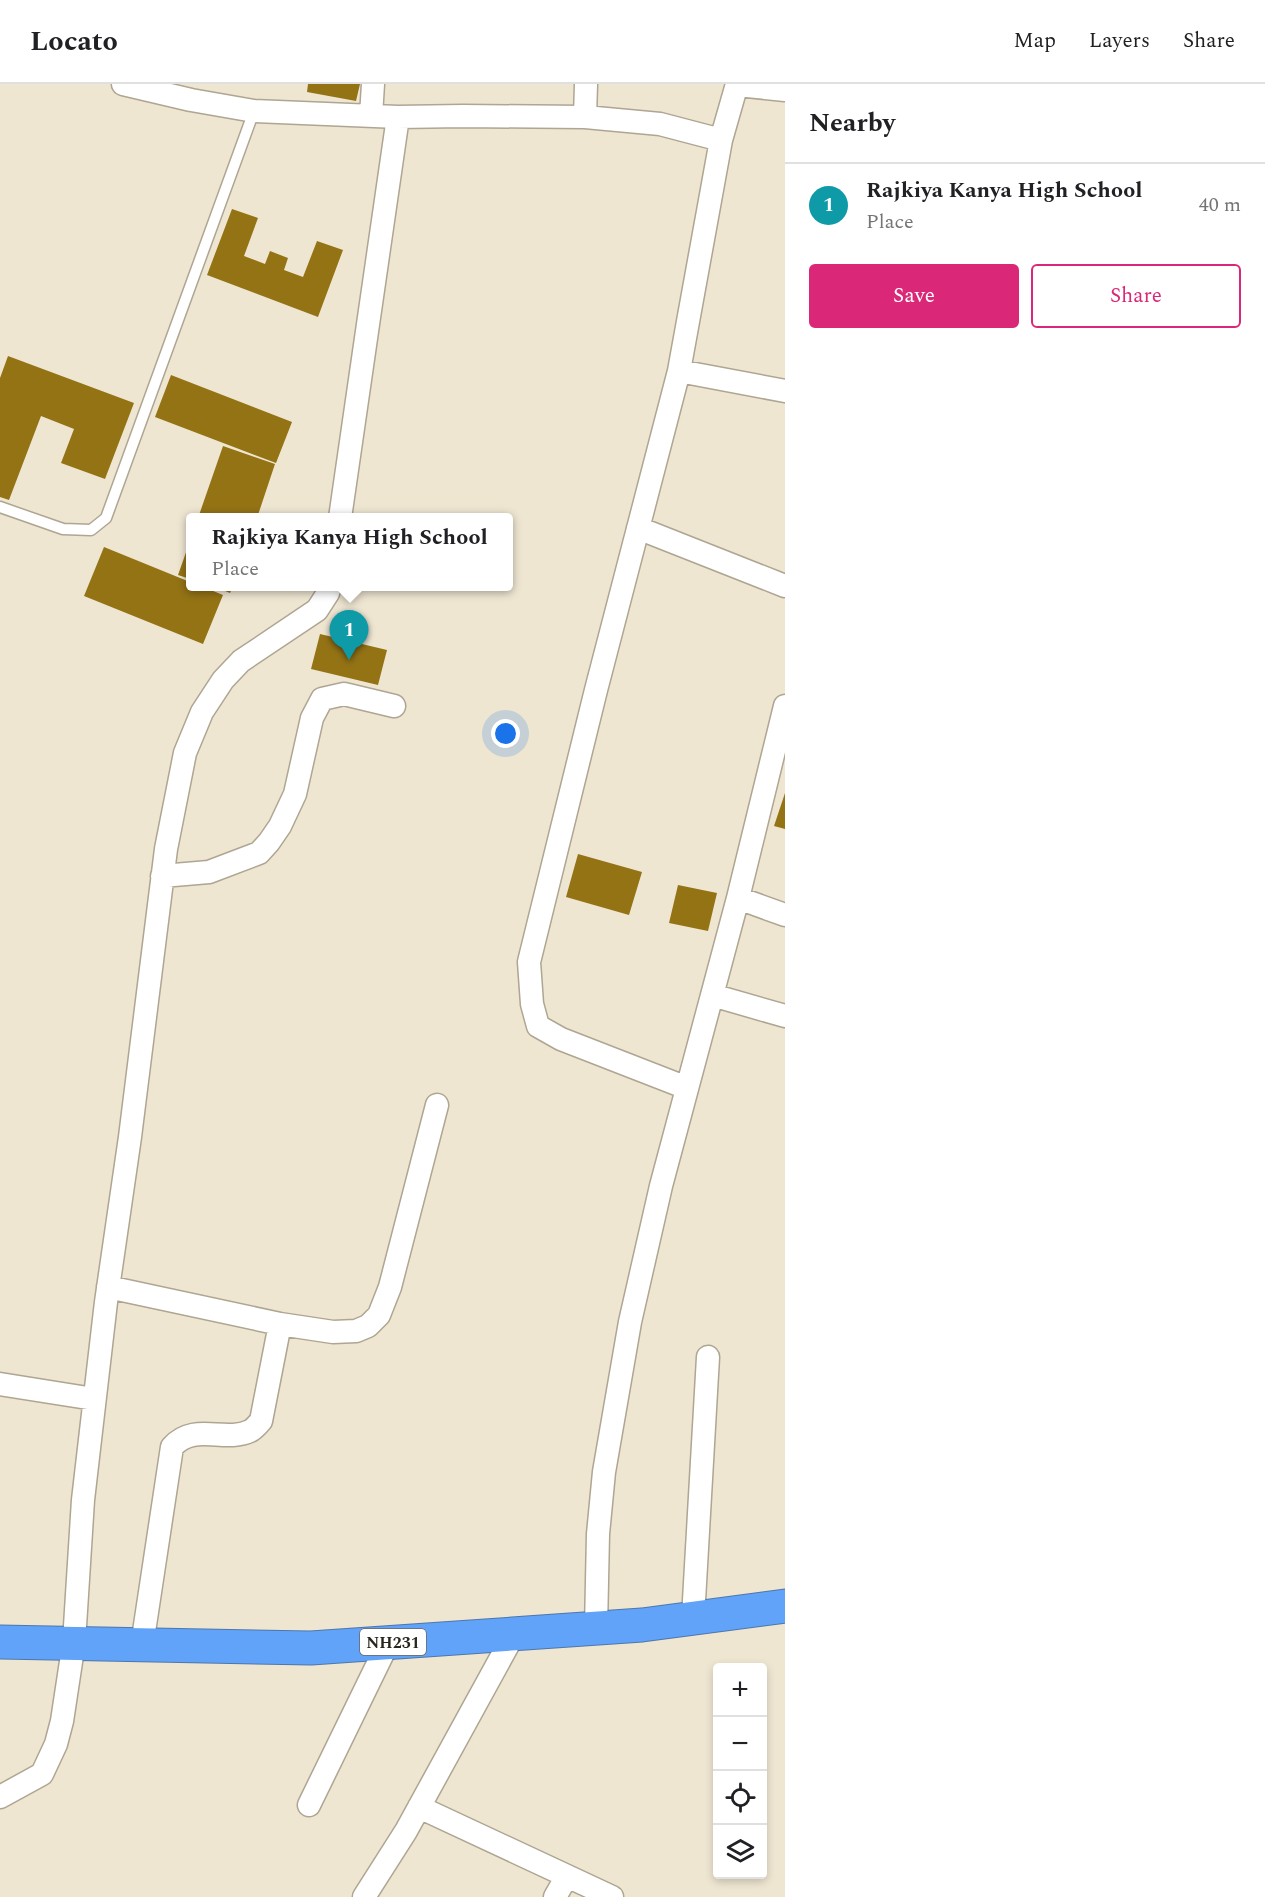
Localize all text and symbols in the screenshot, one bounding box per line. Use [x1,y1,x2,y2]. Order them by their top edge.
text: Locato [30,20,118,63]
text: Map [1014,25,1056,57]
text: Layers [1089,25,1150,57]
text: Share [1183,25,1235,57]
text: Nearby [809,103,895,143]
text: Rajkiya Kanya High School [866,174,1142,207]
text: 1 [823,190,834,220]
text: 40 m [1199,190,1241,220]
text: Place [866,207,914,237]
button: Save [809,264,1019,328]
button: Share [1031,264,1241,328]
popup [186,513,513,591]
text: Rajkiya Kanya High School [211,521,488,554]
text: Place [211,554,259,584]
pin: 1 [330,610,368,660]
your location [491,719,520,748]
road number: NH231 [360,1629,426,1655]
map controls [713,1663,767,1879]
button: + [713,1663,767,1717]
button: − [713,1717,767,1771]
button: locate [713,1771,767,1825]
button: layers [713,1825,767,1879]

